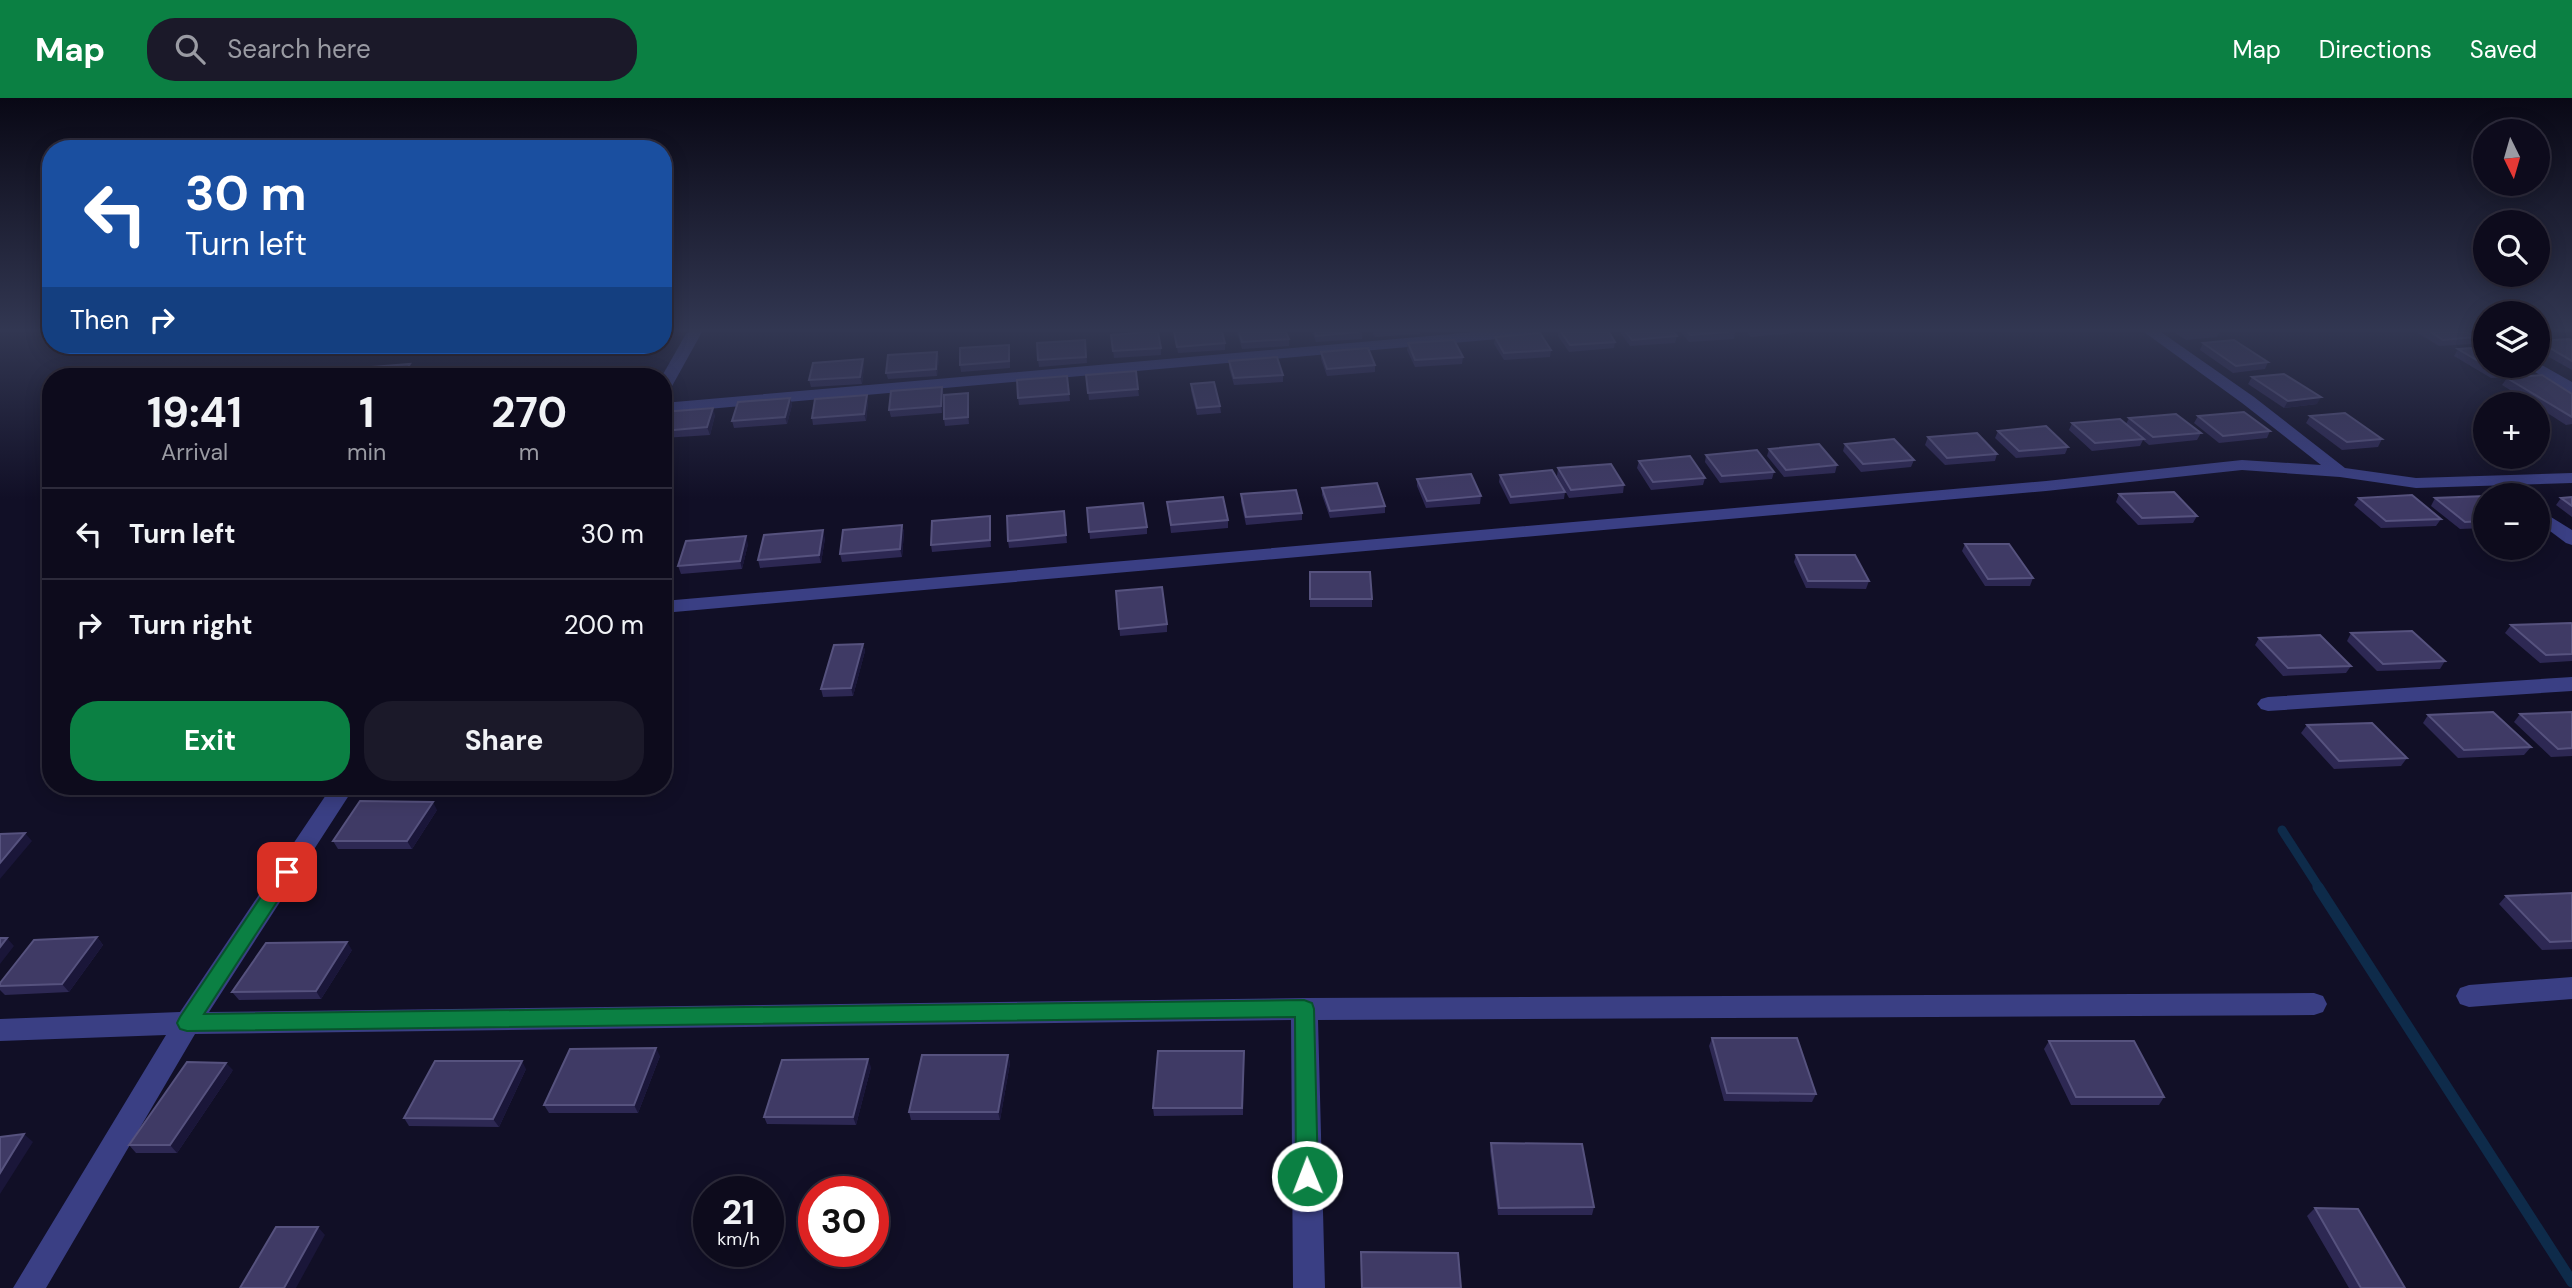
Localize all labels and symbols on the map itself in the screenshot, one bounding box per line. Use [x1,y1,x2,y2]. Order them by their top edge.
north arrow [2473,119,2550,196]
pin [257,842,317,902]
position arrow [1270,1139,1344,1213]
speed limit sign: 30 [798,1176,889,1267]

